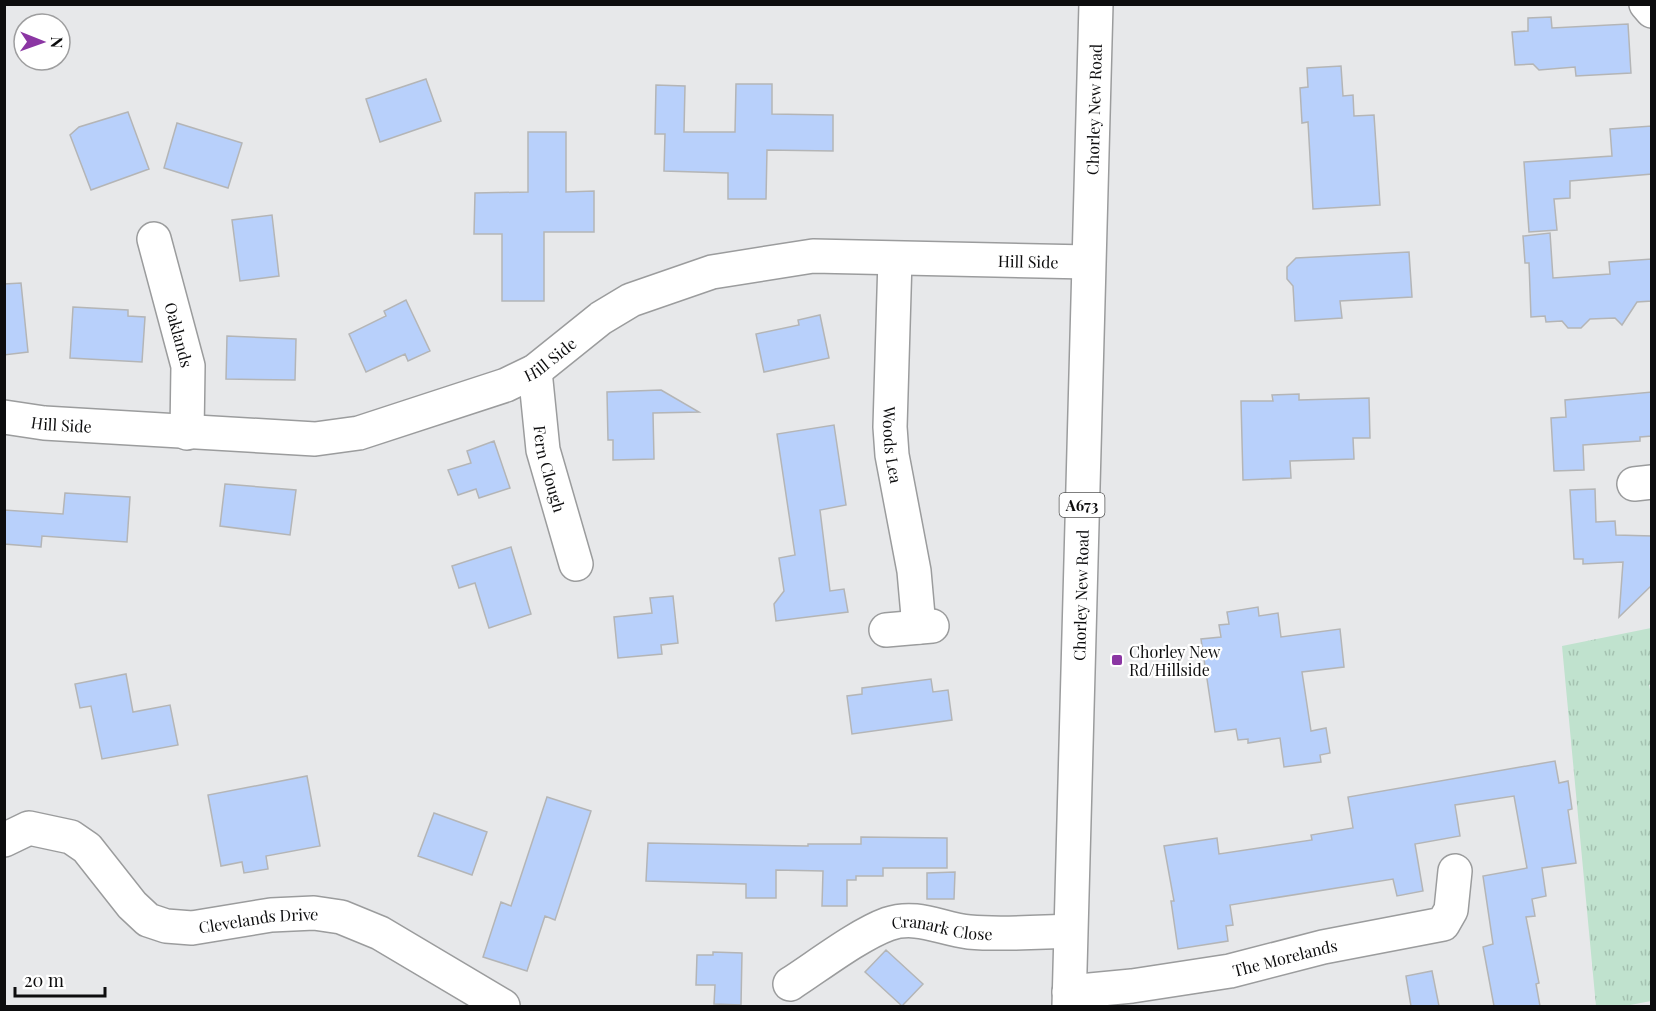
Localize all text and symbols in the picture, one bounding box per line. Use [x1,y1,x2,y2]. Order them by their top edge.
north arrow [12,12,72,72]
text: N [47,36,68,49]
street label: Chorley New Road [1081,43,1105,175]
street label: Hill Side [998,250,1059,272]
street label: Oaklands [161,300,198,370]
street label: Hill Side [520,332,580,385]
street label: Woods Lea [879,405,908,485]
street label: Hill Side [30,411,92,436]
street label: Fern Clough [530,424,571,515]
road number: A673 [1060,493,1104,517]
street label: Chorley New Road [1068,529,1092,661]
place label: Chorley New Rd/Hillside [1129,641,1221,680]
marker: Chorley New Rd/Hillside [1110,653,1124,667]
street label: Clevelands Drive [197,902,320,937]
street label: Cranark Close [890,910,993,944]
street label: The Morelands [1230,934,1339,980]
scale bar [15,960,105,998]
text: 20 m [24,968,64,992]

